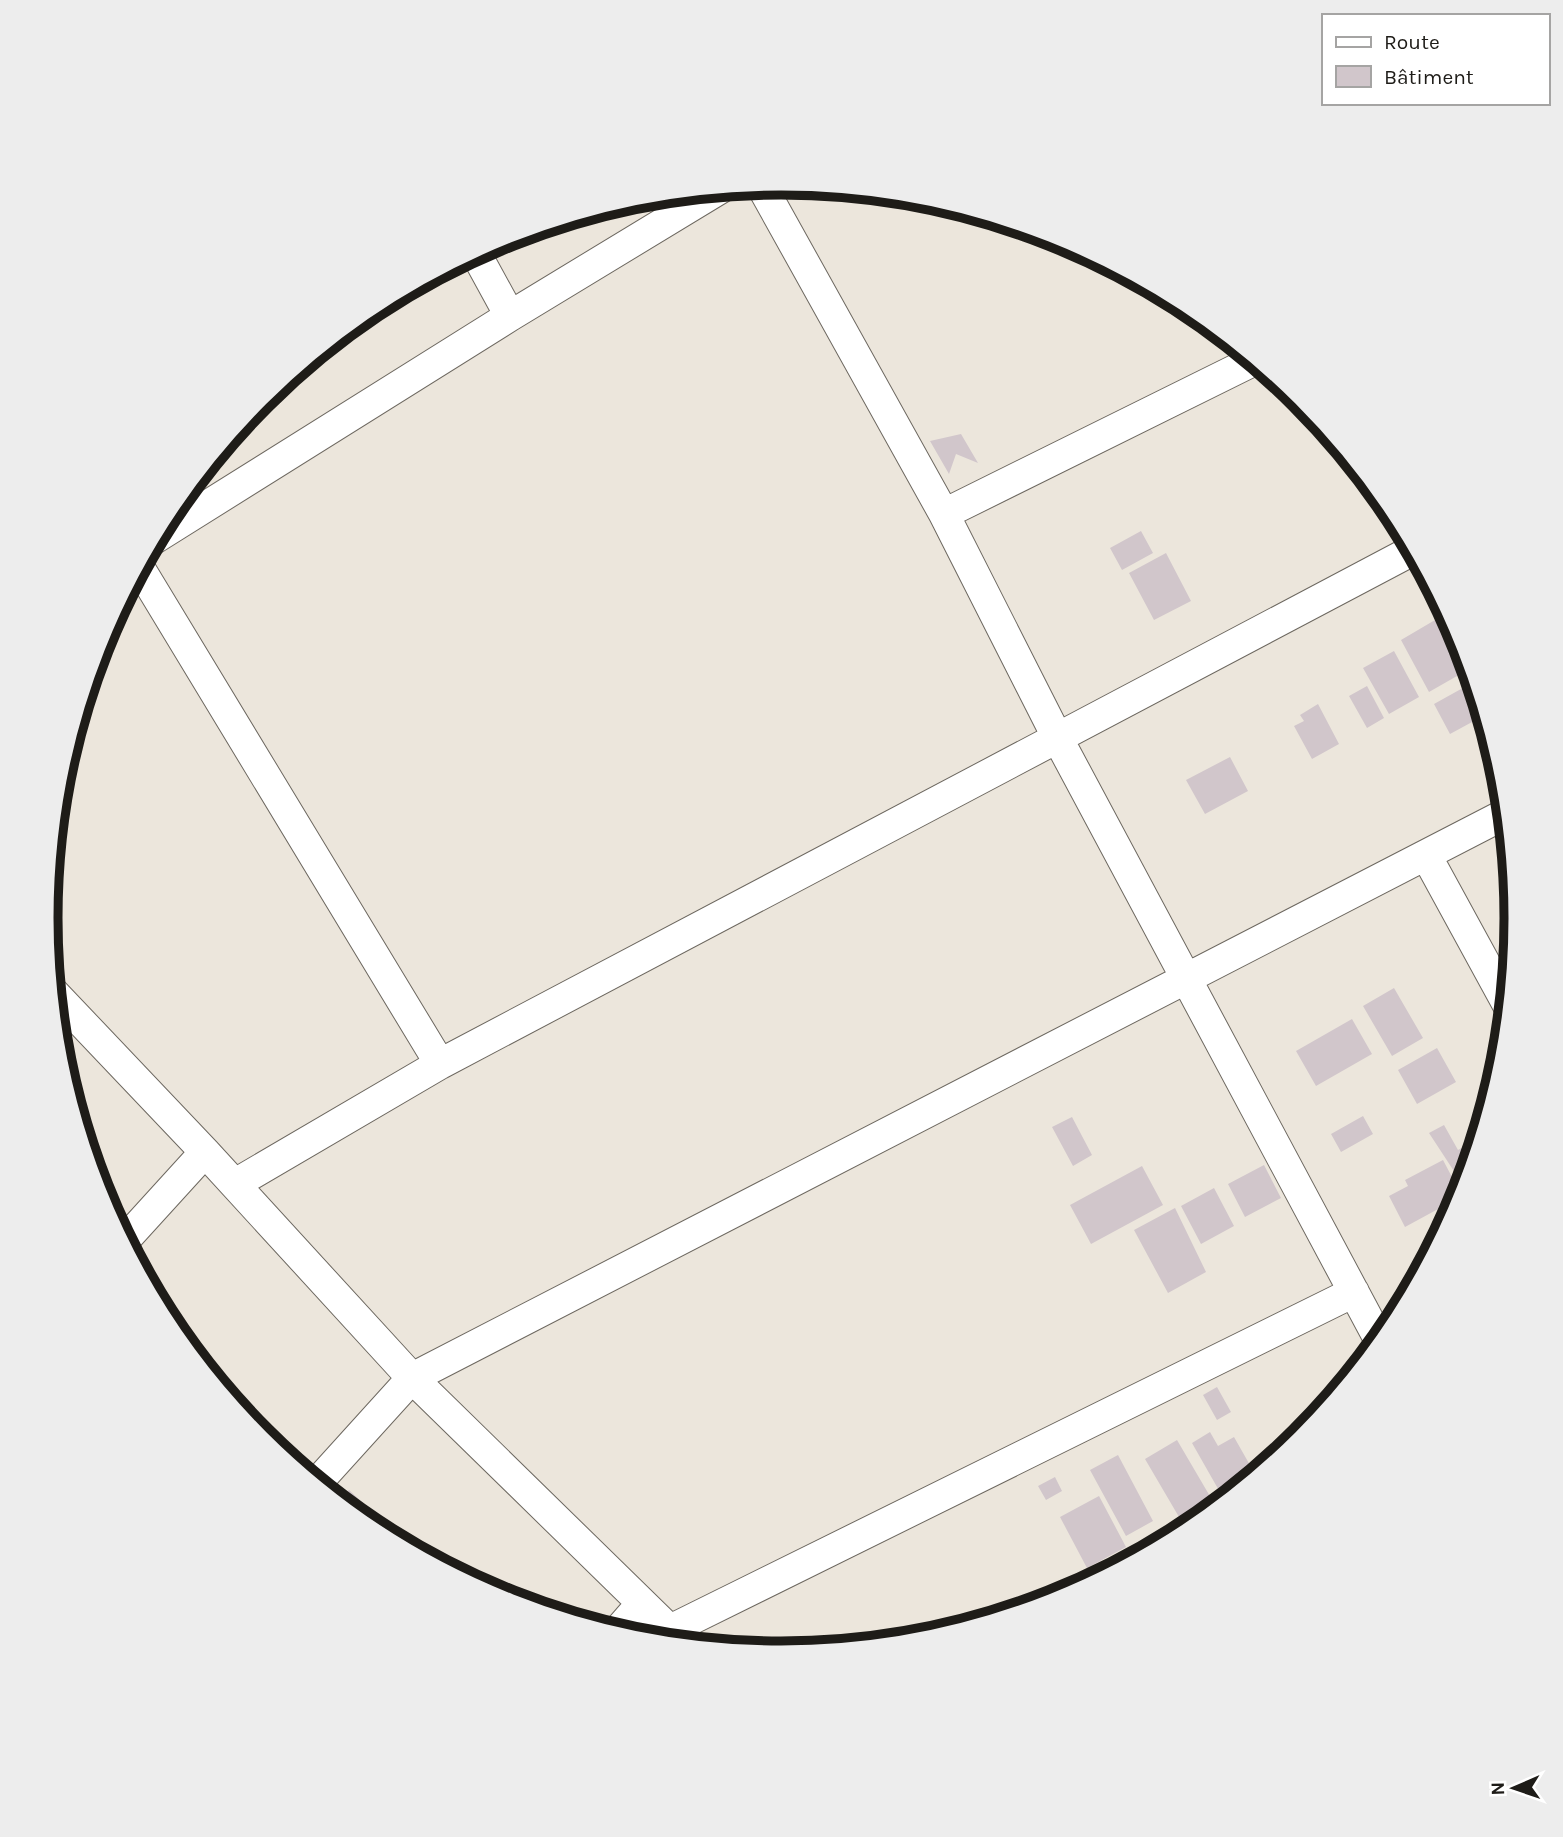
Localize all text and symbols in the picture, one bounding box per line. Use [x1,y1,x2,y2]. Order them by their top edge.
legend [1322,14,1549,105]
text: Route [1384,30,1440,54]
text: Bâtiment [1384,65,1474,89]
north arrow [1479,1753,1549,1823]
text: N [1487,1781,1509,1796]

